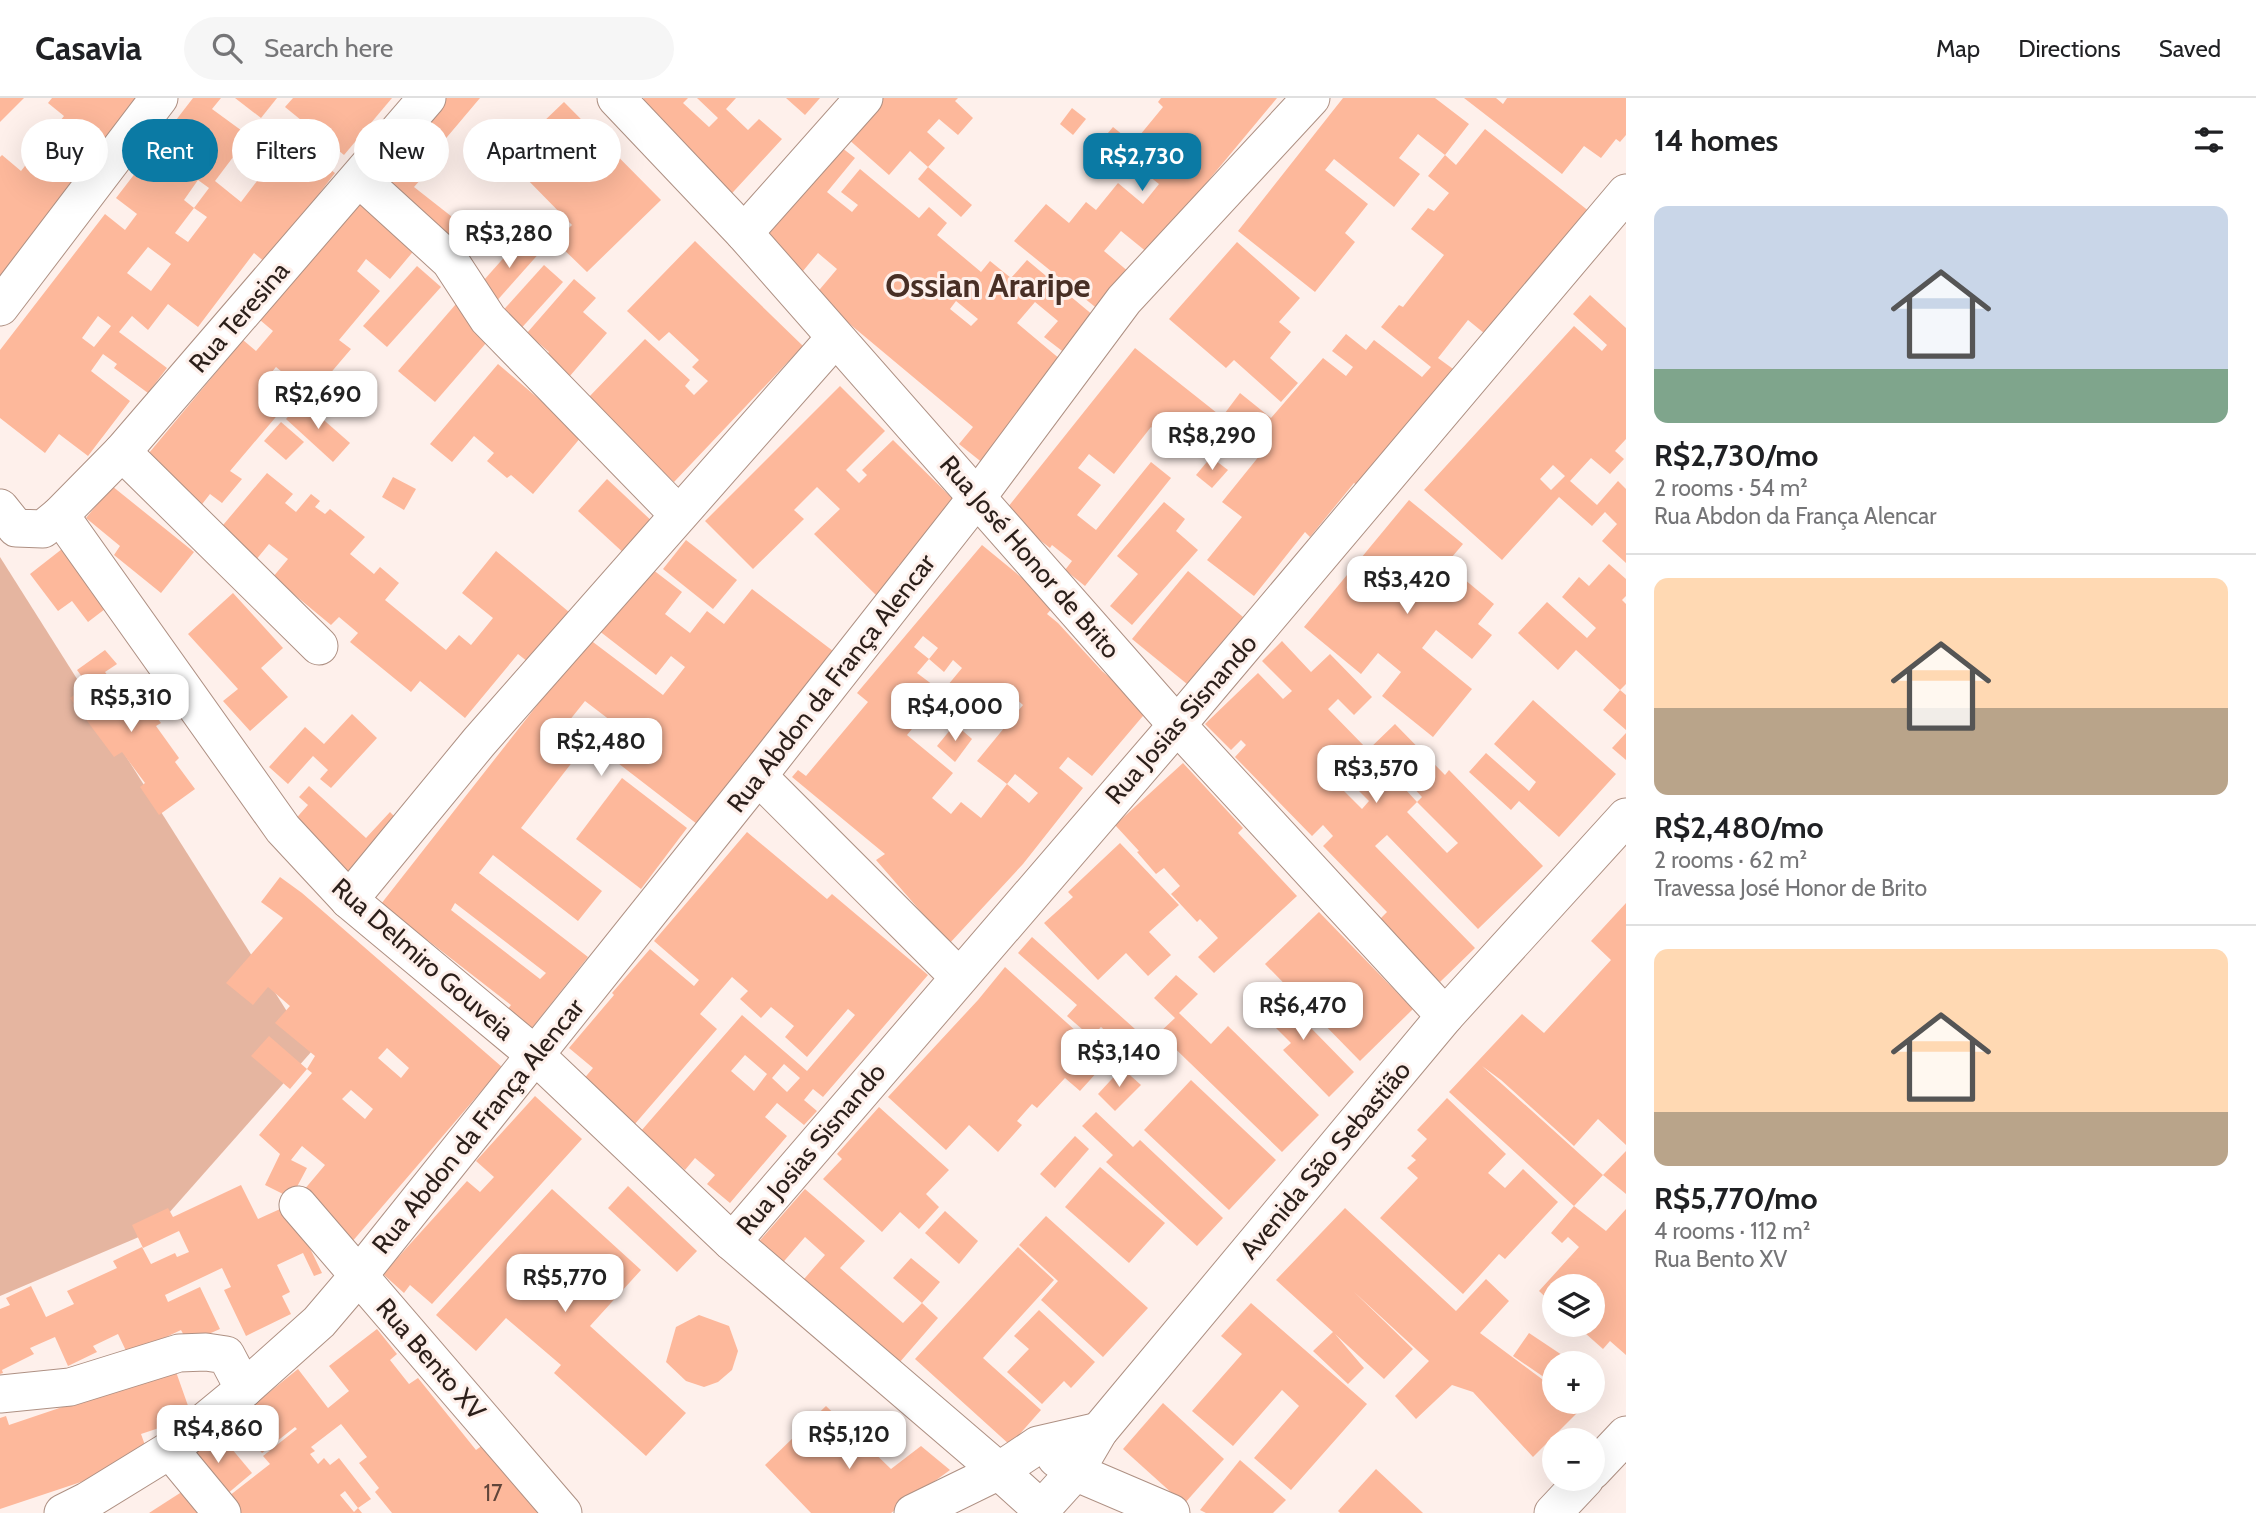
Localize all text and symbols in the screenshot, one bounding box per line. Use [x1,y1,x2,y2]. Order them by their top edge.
search box [184,17,674,80]
text: Casavia [35,28,142,68]
icon: search [208,29,246,67]
text: Search here [264,32,393,64]
text: Map [1936,34,1980,63]
text: Directions [2018,34,2121,63]
text: Saved [2159,34,2221,63]
chip: Buy [21,119,108,182]
chip: Rent [122,119,218,182]
chip: Filters [232,119,340,182]
chip: New [354,119,449,182]
chip: Apartment [463,119,621,182]
icon: filters [2190,121,2228,159]
text: 14 homes [1654,122,1778,159]
pin: R$2,730 [1077,134,1207,193]
text: R$2,730 [1099,142,1185,170]
pin: R$3,280 [444,211,574,270]
text: R$3,280 [465,219,553,247]
icon: home [1878,251,2004,377]
street label: Rua Teresina [182,254,296,379]
district label: Ossian Araripe [885,265,1091,305]
pin: R$2,690 [253,372,383,431]
text: R$2,690 [274,380,362,408]
pin: R$8,290 [1147,412,1277,472]
text: R$8,290 [1168,421,1256,449]
text: R$2,730/mo [1654,437,1818,474]
street label: Rua José Honor de Brito [933,449,1127,665]
text: 2 rooms · 54 m² [1654,474,1808,502]
text: Rua Abdon da França Alencar [1654,502,1937,530]
street label: Rua Abdon da França Alencar [720,547,942,819]
pin: R$3,420 [1342,556,1472,616]
text: R$3,420 [1363,565,1451,593]
icon: home [1878,623,2004,749]
street label: Rua Josias Sisnando [1098,627,1264,811]
pin: R$5,310 [66,674,196,734]
text: R$5,310 [90,683,172,711]
pin: R$4,000 [890,684,1020,743]
text: R$4,000 [907,692,1003,720]
pin: R$2,480 [536,718,666,778]
text: R$2,480 [556,727,646,755]
pin: R$3,570 [1311,746,1441,805]
text: R$3,570 [1333,754,1419,782]
text: R$2,480/mo [1654,809,1824,846]
text: 2 rooms · 62 m² [1654,846,1807,874]
street label: Rua Delmiro Gouveia [325,871,521,1047]
text: Travessa José Honor de Brito [1654,874,1927,902]
pin: R$6,470 [1238,982,1368,1042]
street label: Rua Abdon da França Alencar [365,991,591,1260]
text: R$6,470 [1259,991,1347,1019]
icon: home [1878,994,2004,1120]
pin: R$3,140 [1054,1030,1184,1089]
text: R$3,140 [1077,1038,1161,1066]
street label: Avenida São Sebastião [1233,1054,1417,1266]
street label: Rua Josias Sisnando [730,1056,892,1242]
text: R$5,770/mo [1654,1180,1818,1217]
text: 4 rooms · 112 m² [1654,1217,1810,1245]
text: Rua Bento XV [1654,1245,1787,1273]
pin: R$5,770 [500,1254,630,1314]
text: R$5,770 [523,1263,607,1291]
map controls [1542,1274,1605,1491]
button: layers [1542,1274,1605,1337]
street label: Rua Bento XV [370,1292,493,1426]
button: + [1542,1351,1605,1414]
pin: R$4,860 [153,1406,283,1465]
pin: R$5,120 [784,1412,914,1471]
text: R$4,860 [173,1414,263,1442]
text: R$5,120 [808,1420,890,1448]
button: − [1542,1428,1605,1491]
house number: 17 [483,1479,503,1507]

